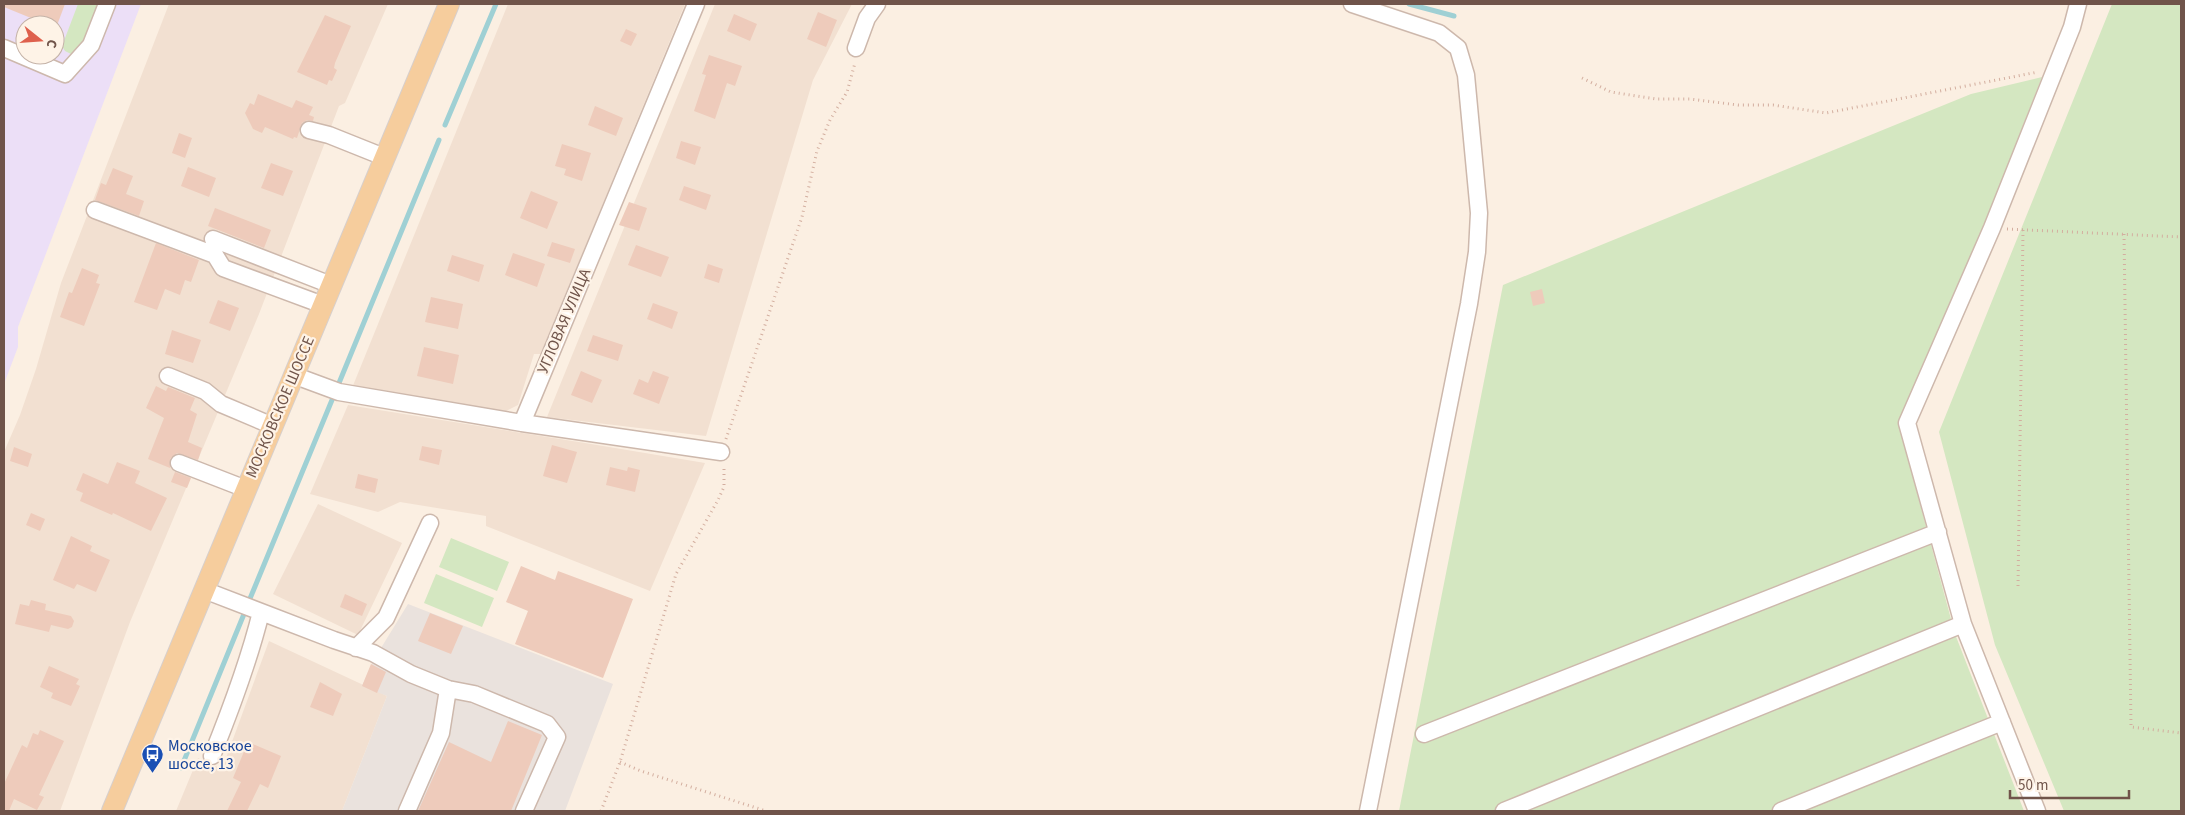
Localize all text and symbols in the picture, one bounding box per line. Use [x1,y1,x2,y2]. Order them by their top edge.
north arrow [15,15,65,65]
text: С [41,37,62,50]
street label: УГЛОВАЯ УЛИЦА [532,265,596,377]
street label: МОСКОВСКОЕ ШОССЕ [240,333,320,481]
place label: Московское шоссе, 13 [168,735,252,775]
bus stop icon: Московское шоссе, 13 [140,743,164,774]
scale bar [2010,768,2129,800]
text: 50 m [2018,775,2048,796]

